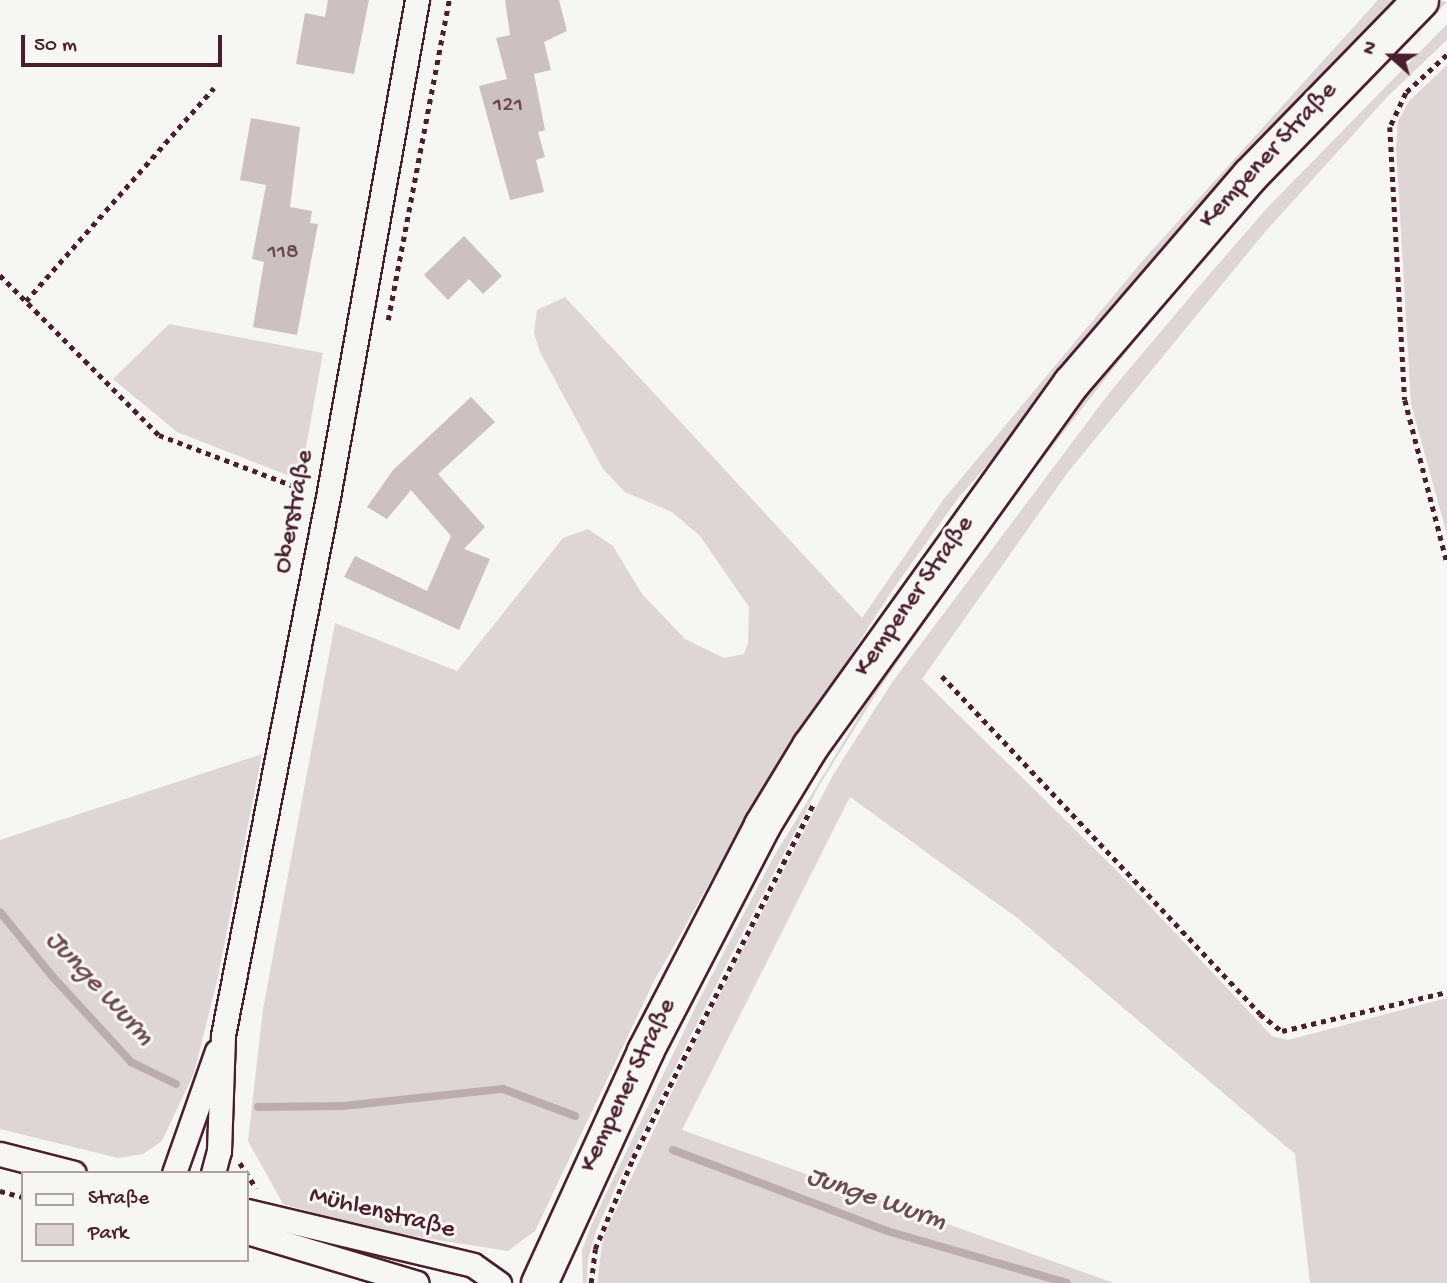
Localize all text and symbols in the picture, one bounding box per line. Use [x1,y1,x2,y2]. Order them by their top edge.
scale bar [24,21,226,65]
north arrow [1356,21,1426,91]
text: 50 m [34,34,77,59]
text: N [1358,38,1384,58]
street label: Kempener Straße [1193,76,1345,236]
house number: 121 [493,92,523,120]
house number: 118 [267,239,299,267]
street label: Oberstraße [268,448,322,576]
street label: Kempener Straße [848,511,982,683]
water label: Junge Wurm [37,925,161,1053]
street label: Kempener Straße [574,994,684,1178]
water label: Junge Wurm [802,1161,950,1239]
legend [21,1171,248,1262]
street label: Mühlenstraße [306,1181,458,1247]
text: Straße [88,1187,149,1212]
text: Park [88,1222,128,1247]

